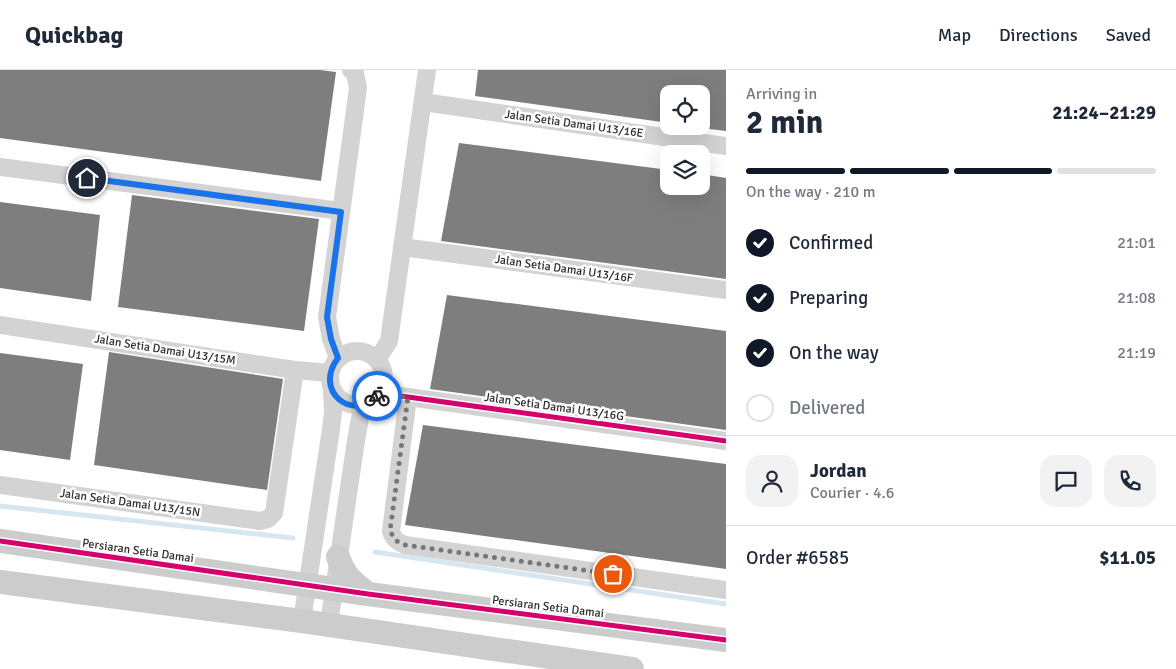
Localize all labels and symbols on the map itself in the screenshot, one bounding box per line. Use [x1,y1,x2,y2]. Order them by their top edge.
street label: Jalan Setia Damai U13/16E [504,107,645,141]
pin [66,157,108,199]
street label: Jalan Setia Damai U13/16F [494,252,634,286]
street label: Jalan Setia Damai U13/15M [93,331,237,369]
courier [352,371,402,421]
street label: Jalan Setia Damai U13/16G [483,390,625,424]
street label: Jalan Setia Damai U13/15N [59,486,201,520]
street label: Persiaran Setia Damai [81,536,195,566]
pin [592,553,634,595]
street label: Persiaran Setia Damai [491,593,605,621]

